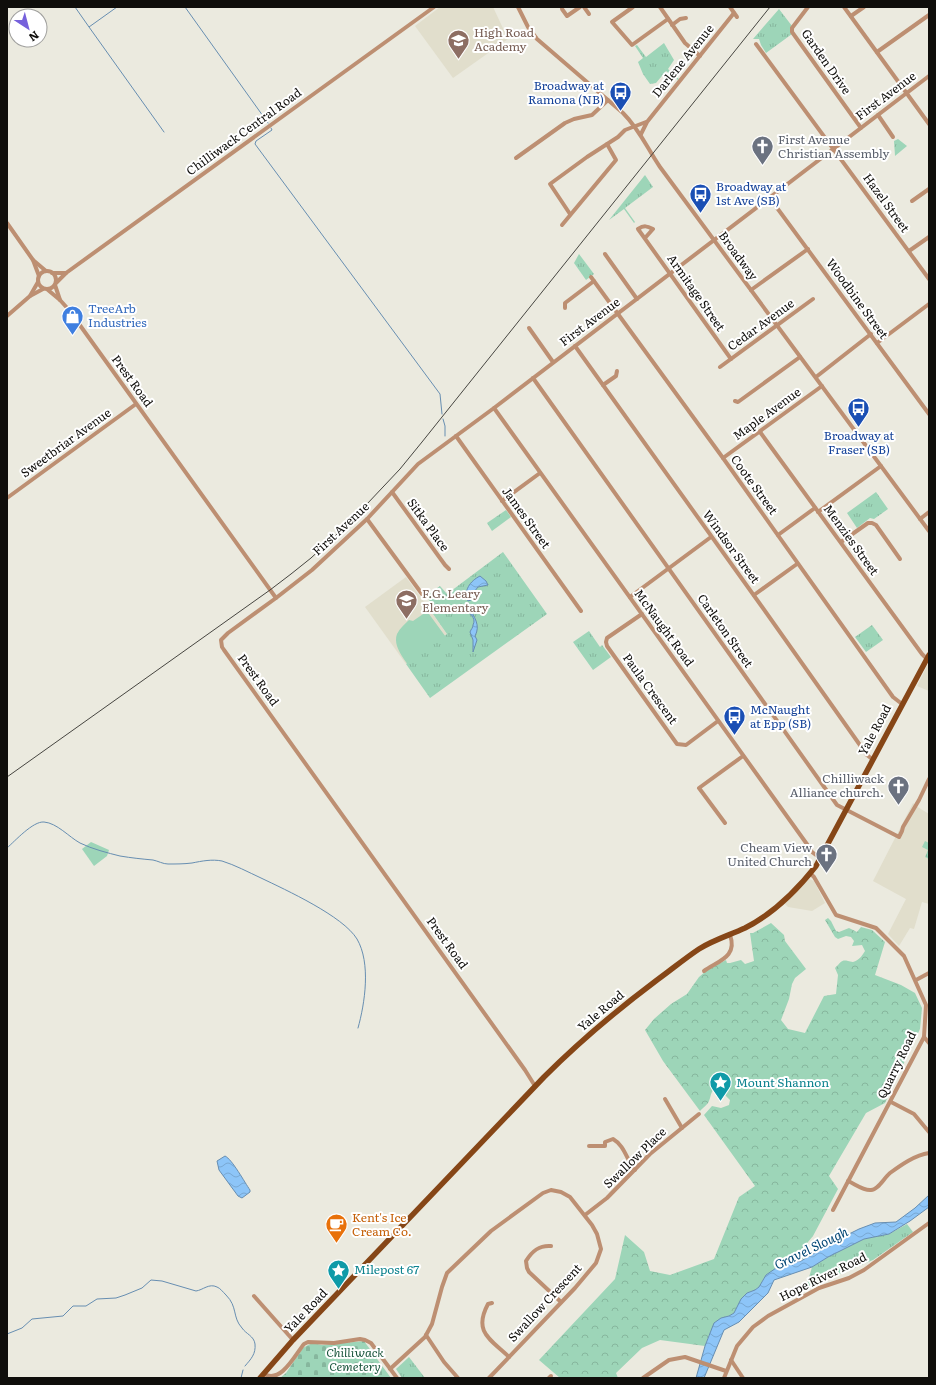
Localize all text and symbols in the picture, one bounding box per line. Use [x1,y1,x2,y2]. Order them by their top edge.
north arrow [8,8,48,48]
street label: Darlene Avenue [647,20,717,101]
place label: High Road Academy [474,23,535,55]
street label: Garden Drive [798,25,856,98]
school or university icon: High Road Academy [446,27,472,60]
text: N [26,28,43,46]
street label: First Avenue [851,66,919,124]
place label: Broadway at Ramona (NB) [528,76,604,108]
bus stop icon: Broadway at Ramona (NB) [607,80,633,113]
street label: Chilliwack Central Road [182,83,305,179]
place label: First Avenue Christian Assembly [778,130,889,162]
church icon: First Avenue Christian Assembly [750,134,776,167]
street label: Hazel Street [859,169,915,236]
place label: Broadway at 1st Ave (SB) [716,177,786,209]
bus stop icon: Broadway at 1st Ave (SB) [687,181,713,214]
street label: Broadway [715,227,763,284]
street label: Armitage Street [664,250,730,335]
street label: Woodbine Street [822,254,893,342]
street label: First Avenue [555,292,623,350]
street label: Cedar Avenue [723,294,797,355]
place label: TreeArb Industries [88,299,147,331]
shop icon: TreeArb Industries [60,303,86,336]
street label: Prest Road [108,351,158,411]
street label: Maple Avenue [729,382,804,444]
bus stop icon: Broadway at Fraser (SB) [846,396,872,429]
street label: Sweetbriar Avenue [17,403,114,481]
place label: Broadway at Fraser (SB) [824,426,894,458]
street label: Coote Street [727,451,783,518]
street label: James Street [498,483,555,552]
street label: Sitka Place [403,494,454,555]
street label: First Avenue [308,497,373,559]
street label: Menzies Street [820,500,884,579]
street label: Windsor Street [699,506,765,587]
place label: F.G. Leary Elementary [422,584,489,616]
street label: McNaught Road [631,585,699,670]
school or university icon: F.G. Leary Elementary [393,588,419,621]
street label: Carleton Street [694,590,758,671]
street label: Paula Crescent [619,649,683,728]
street label: Prest Road [234,650,284,710]
place label: McNaught at Epp (SB) [750,700,811,732]
street label: Yale Road [853,700,895,758]
bus stop icon: McNaught at Epp (SB) [722,704,748,737]
place label: Chilliwack Alliance church. [790,769,885,801]
church icon: Chilliwack Alliance church. [886,773,912,806]
place label: Cheam View United Church [727,838,813,870]
church icon: Cheam View United Church [814,842,840,875]
street label: Prest Road [423,913,473,973]
street label: Yale Road [573,985,628,1035]
street label: Quarry Road [872,1027,920,1101]
place icon: Mount Shannon [708,1070,734,1103]
place label: Mount Shannon [736,1073,829,1091]
street label: Swallow Place [599,1123,670,1192]
place label: Kent's Ice Cream Co. [352,1208,412,1240]
cafe icon: Kent's Ice Cream Co. [323,1212,349,1245]
water label: Gravel Slough [771,1221,851,1274]
street label: Hope River Road [776,1247,870,1305]
place icon: Milepost 67 [326,1257,352,1290]
street label: Swallow Crescent [503,1259,585,1345]
place label: Milepost 67 [354,1260,419,1278]
street label: Yale Road [280,1284,331,1337]
park label: Chilliwack Cemetery [326,1343,384,1375]

